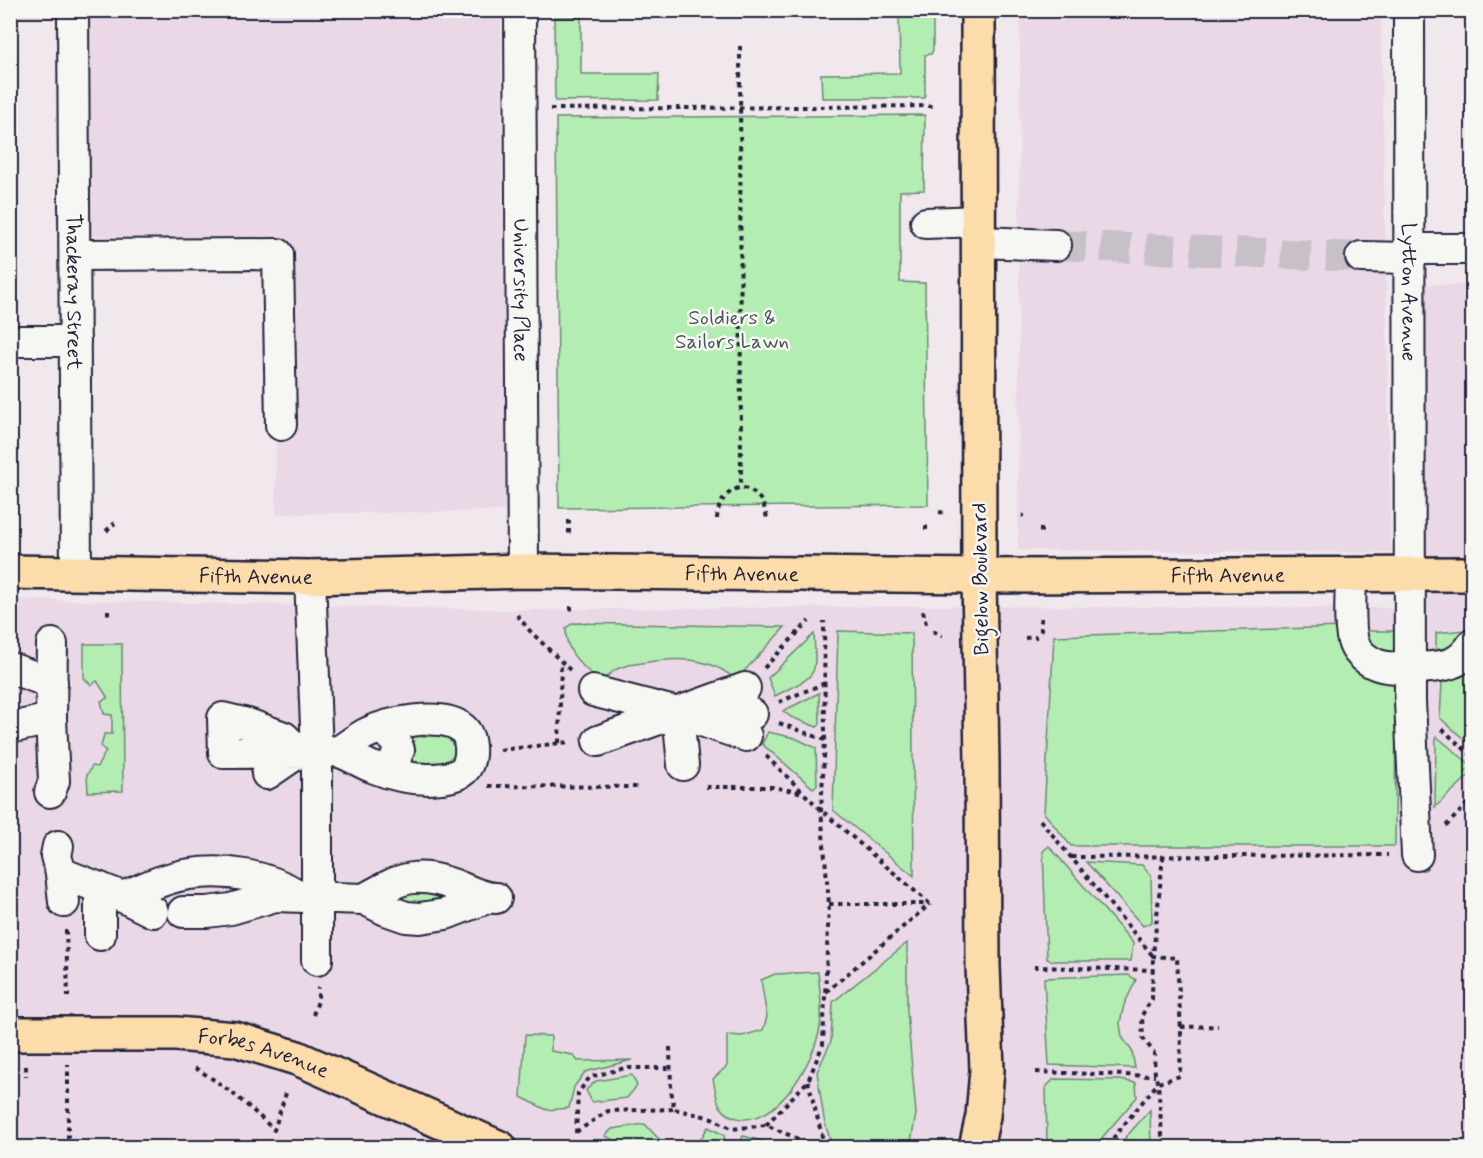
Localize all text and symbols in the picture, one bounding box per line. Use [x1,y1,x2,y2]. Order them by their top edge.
street label: Thackeray Street [59,213,88,371]
street label: University Place [506,218,535,362]
street label: Lytton Avenue [1394,223,1423,361]
park label: Soldiers & Sailors Lawn [675,304,789,356]
street label: Bigelow Boulevard [966,502,998,656]
street label: Fifth Avenue [685,560,799,589]
street label: Fifth Avenue [199,562,313,592]
street label: Fifth Avenue [1171,562,1285,590]
street label: Forbes Avenue [197,1023,333,1085]

